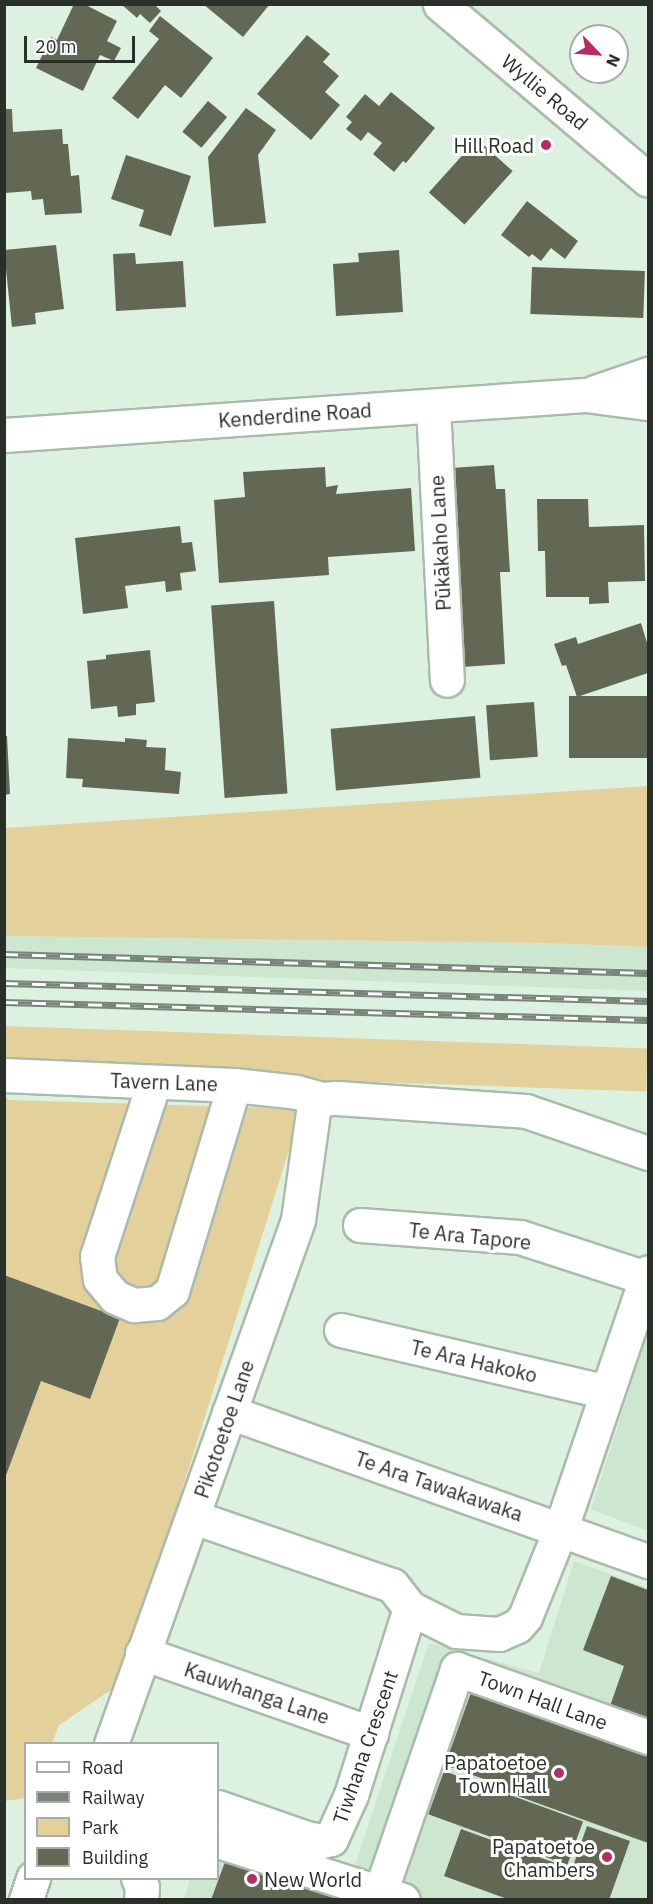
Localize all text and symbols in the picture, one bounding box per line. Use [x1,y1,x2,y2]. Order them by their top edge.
scale bar [27,24,138,62]
north arrow [569,24,629,84]
text: 20 m [35,35,77,58]
street label: Wyllie Road [497,49,593,135]
text: N [602,51,625,70]
place label: Hill Road [453,133,534,157]
marker: Hill Road [539,138,553,152]
street label: Kenderdine Road [217,398,373,432]
street label: Pūkākaho Lane [424,474,456,612]
street label: Tavern Lane [110,1068,218,1096]
street label: Te Ara Tapore [408,1218,532,1254]
street label: Te Ara Hakoko [408,1335,540,1387]
street label: Pikotoetoe Lane [189,1357,259,1501]
street label: Te Ara Tawakawaka [352,1446,526,1526]
street label: Kauwhanga Lane [181,1657,333,1729]
street label: Town Hall Lane [475,1665,611,1735]
street label: Tiwhana Crescent [328,1667,402,1827]
legend [24,1742,219,1880]
place label: Papatoetoe Town Hall [444,1750,547,1797]
text: Road [82,1756,123,1779]
marker: Papatoetoe Town Hall [552,1766,566,1780]
text: Railway [82,1786,144,1809]
text: Park [82,1816,118,1839]
place label: Papatoetoe Chambers [492,1834,595,1881]
text: Building [82,1846,148,1869]
marker: Papatoetoe Chambers [600,1850,614,1864]
place label: New World [264,1867,362,1891]
marker: New World [245,1872,259,1886]

